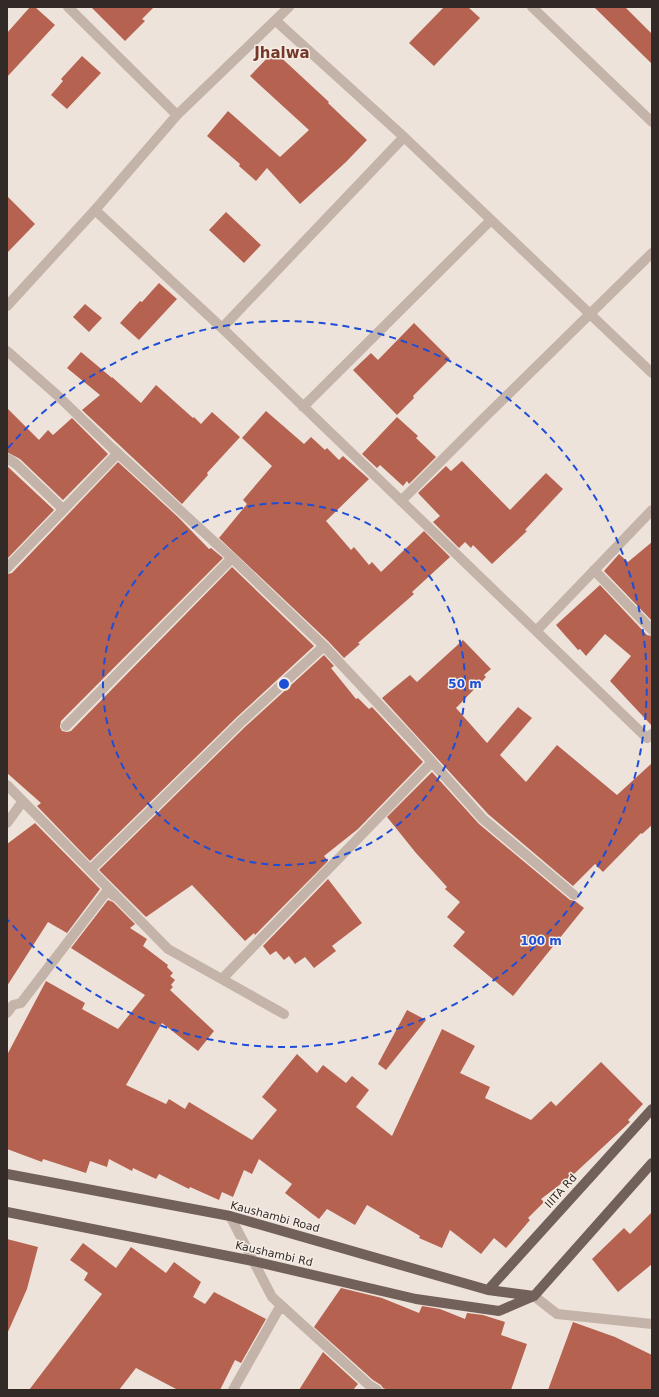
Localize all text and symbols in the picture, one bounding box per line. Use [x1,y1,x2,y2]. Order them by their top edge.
district label: Jhalwa [253,44,310,62]
centre of rings [277,677,291,691]
text: 50 m [448,677,482,691]
text: 100 m [520,934,562,948]
street label: IIITA Rd [542,1171,580,1211]
street label: Kaushambi Road [229,1199,321,1235]
street label: Kaushambi Rd [234,1239,314,1269]

